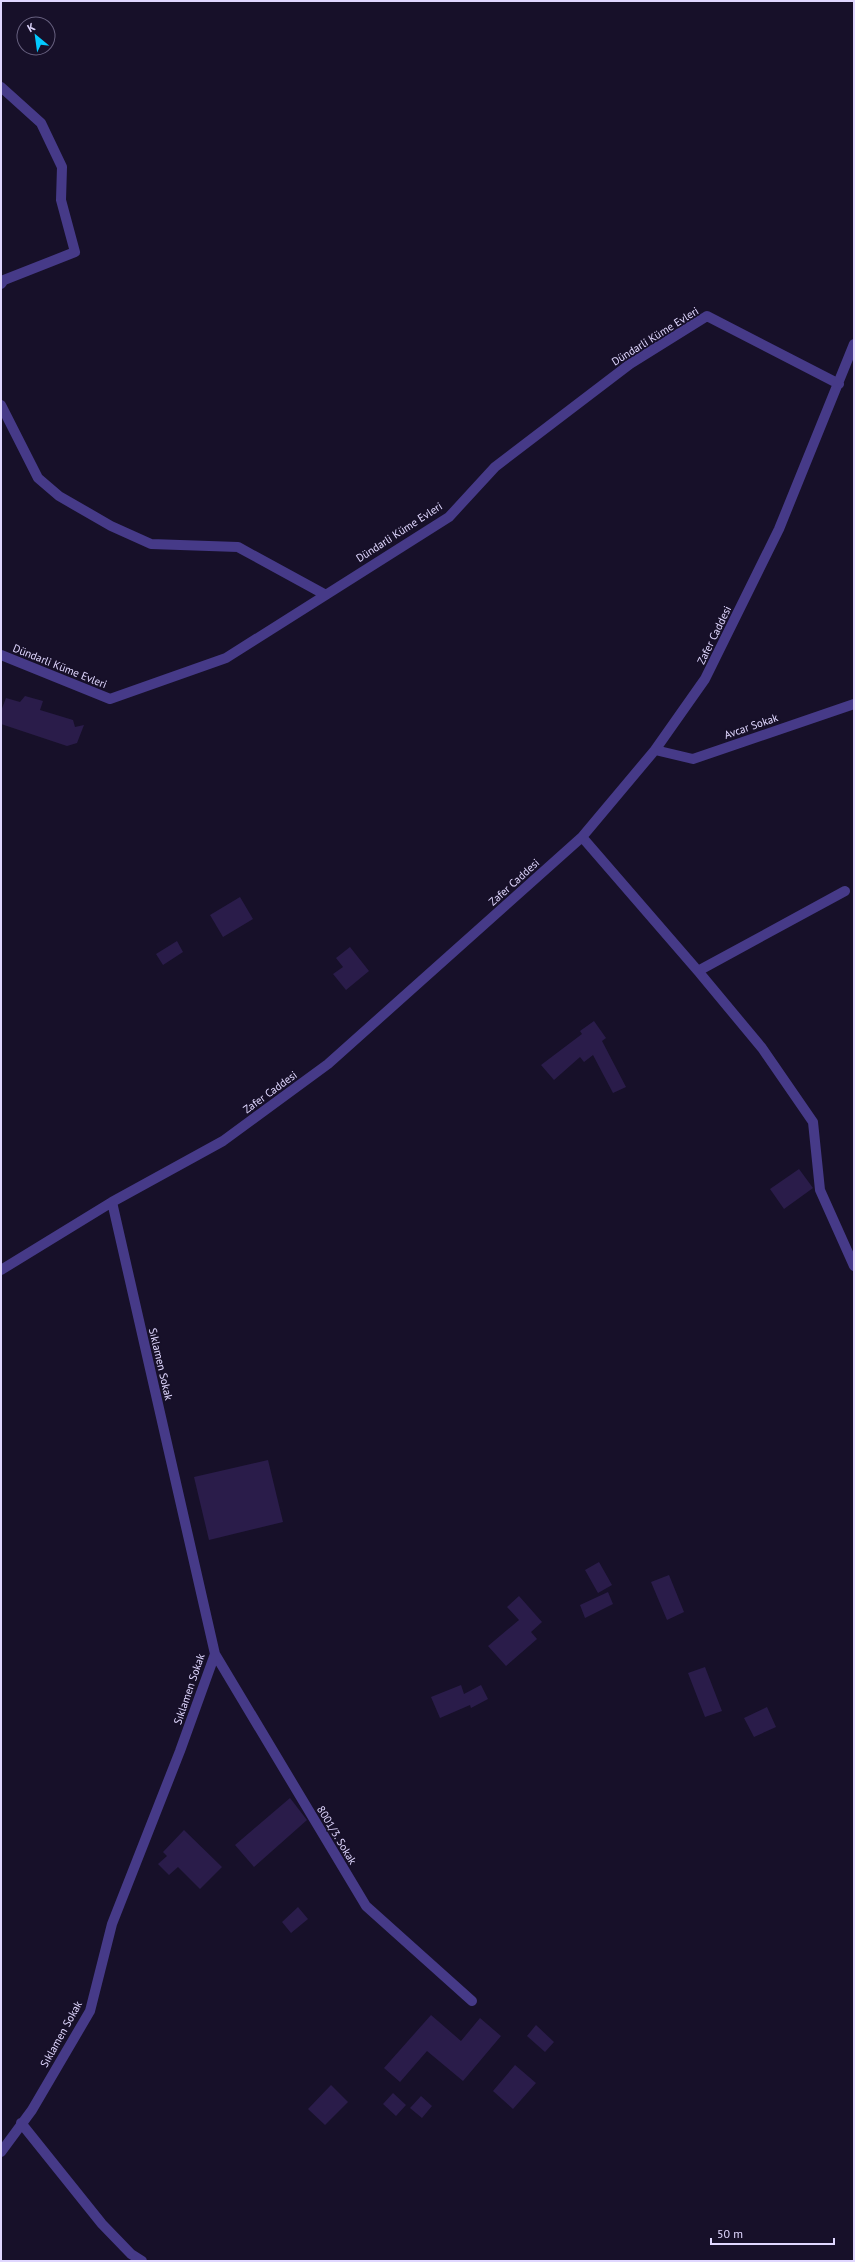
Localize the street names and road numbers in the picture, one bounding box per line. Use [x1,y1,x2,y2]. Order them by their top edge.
street label: Dündarli Küme Evleri [609,304,701,368]
street label: Dündarli Küme Evleri [353,499,445,565]
street label: Zafer Caddesi [694,603,734,667]
street label: Dündarli Küme Evleri [11,641,109,691]
street label: Avcar Sokak [722,710,780,742]
street label: Zafer Caddesi [486,856,542,908]
street label: Zafer Caddesi [240,1068,300,1116]
street label: Sıklamen Sokak [146,1326,176,1402]
street label: Sıklamen Sokak [170,1651,208,1726]
street label: 8001/3. Sokak [314,1803,360,1868]
street label: Sıklamen Sokak [37,1998,85,2070]

